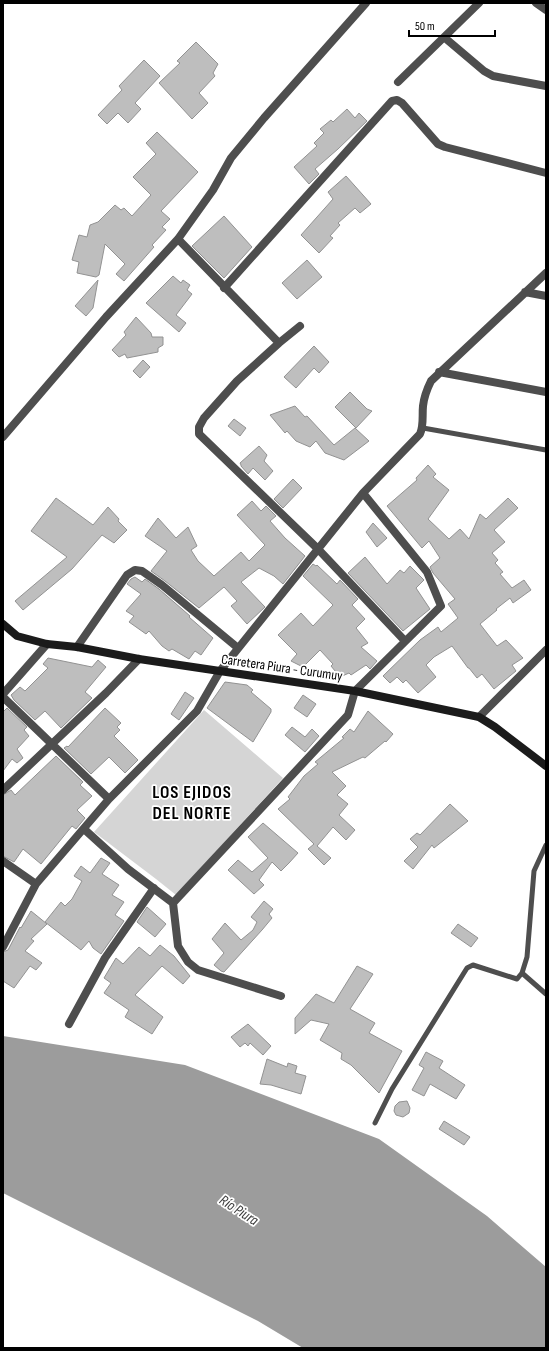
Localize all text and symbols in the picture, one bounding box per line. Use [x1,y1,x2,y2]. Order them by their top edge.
scale bar [409,12,495,38]
text: 50 m [415,19,435,34]
street label: Carretera Piura - Curumuy [220,651,344,685]
district label: LOS EJIDOS DEL NORTE [152,782,232,824]
water label: Río Piura [215,1191,262,1230]

